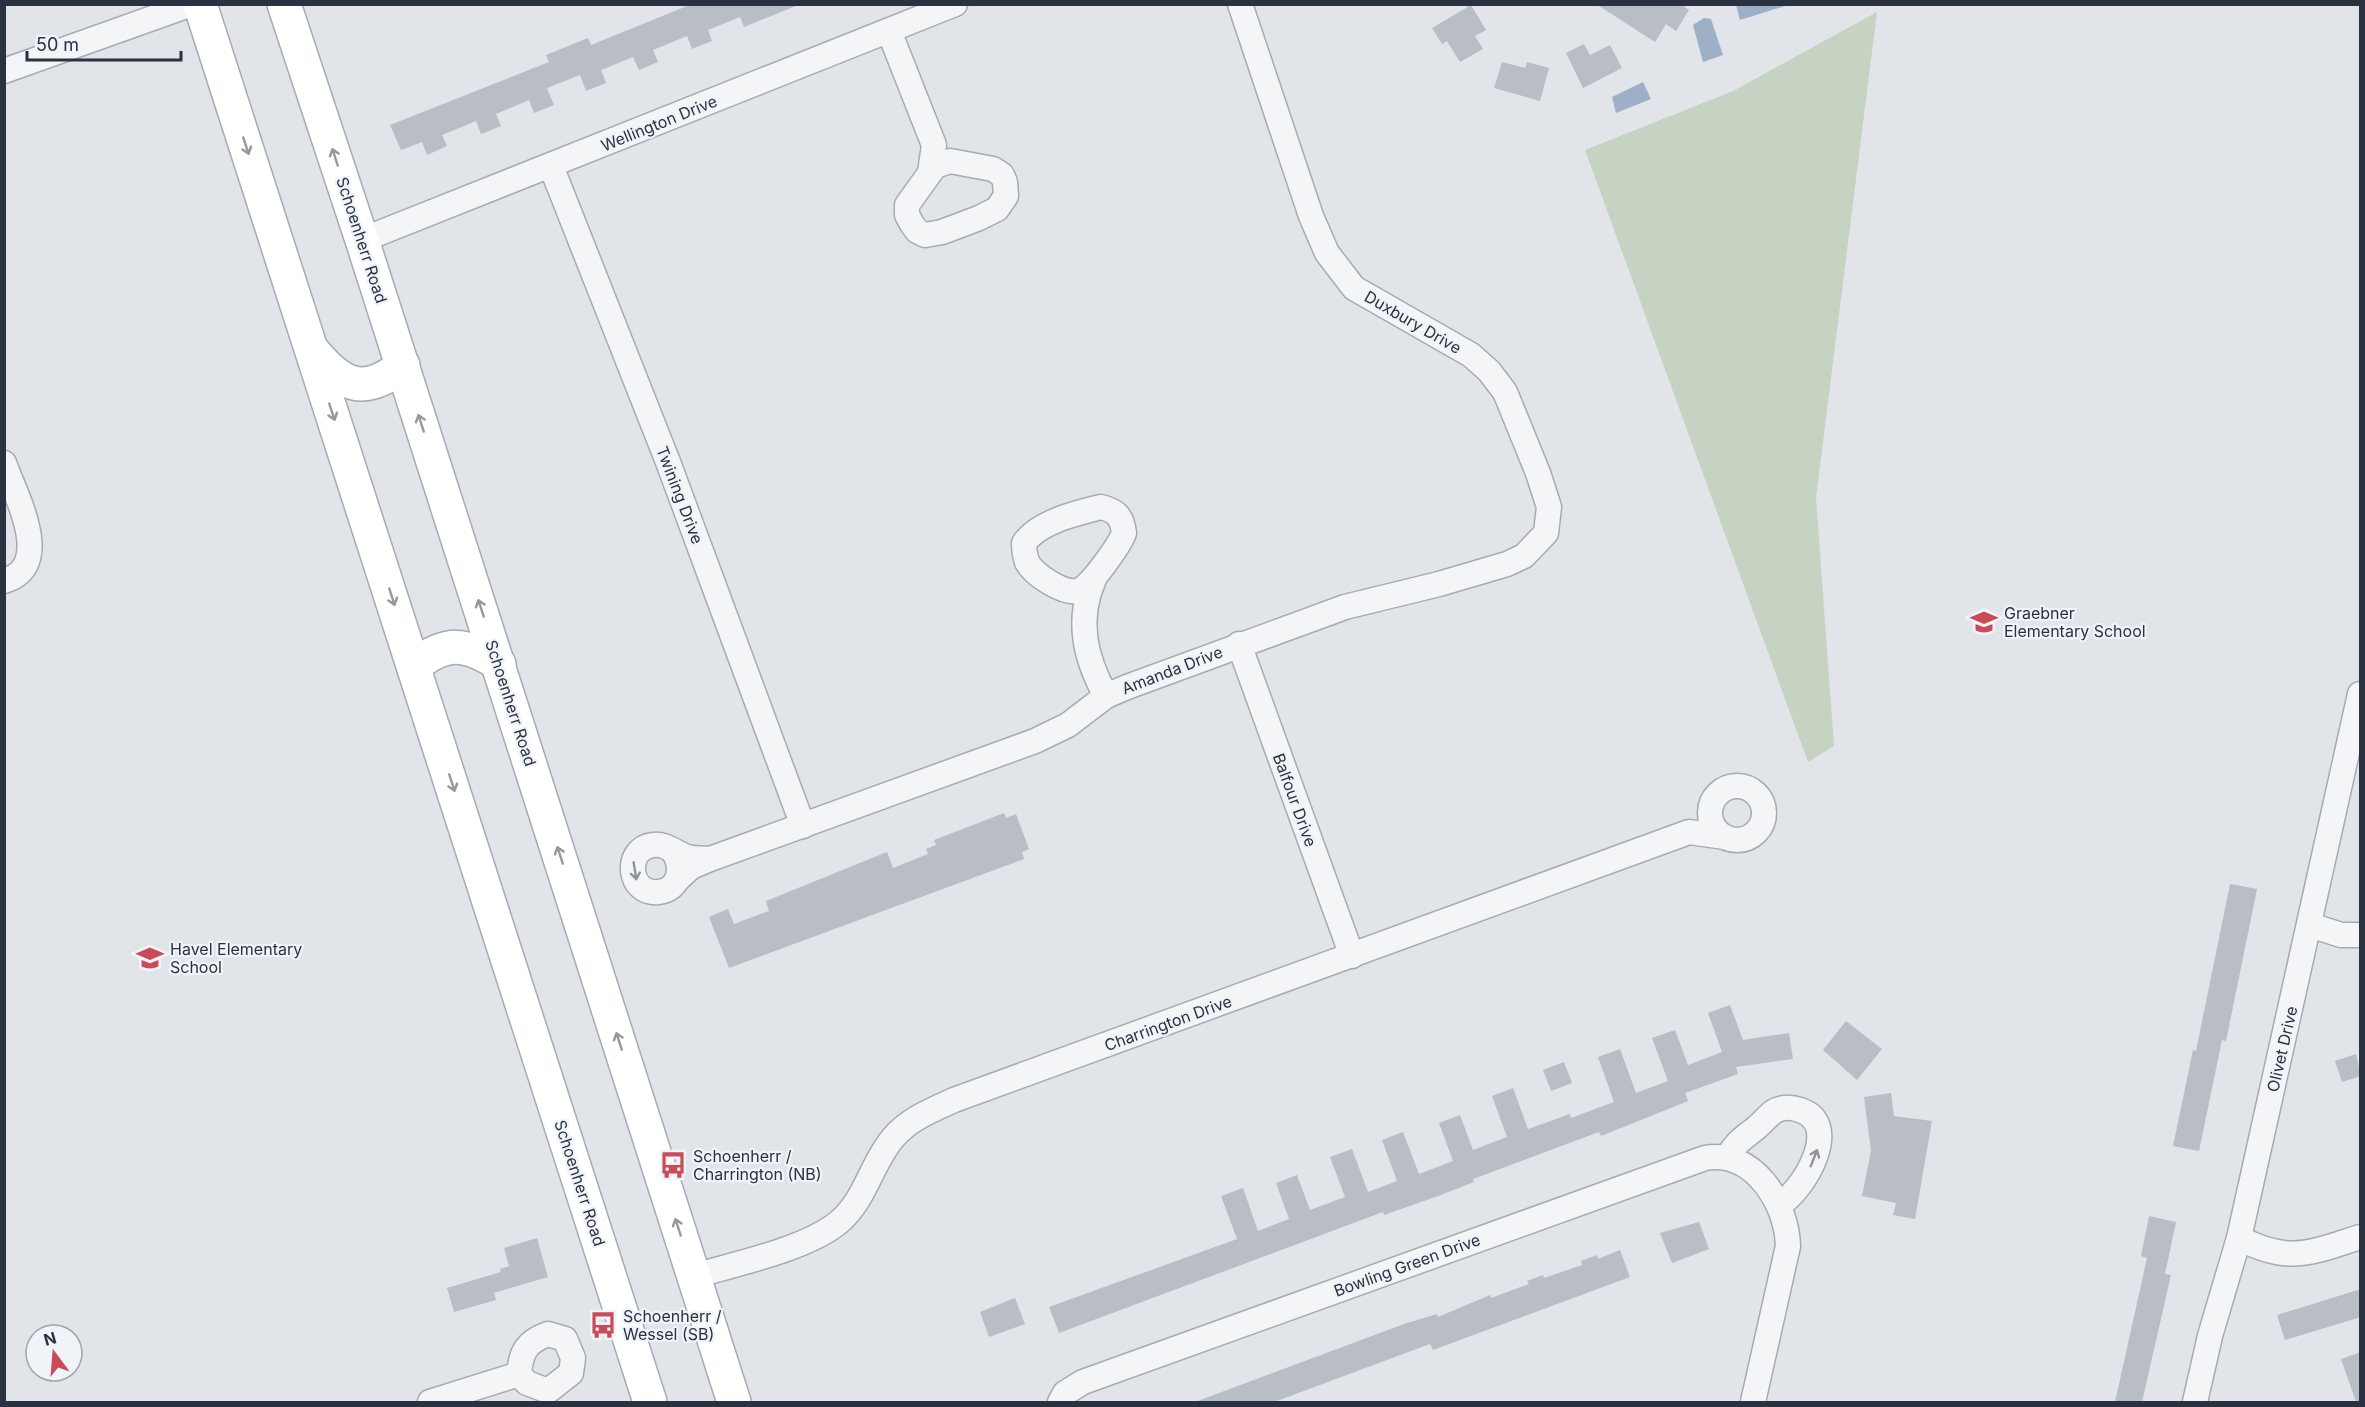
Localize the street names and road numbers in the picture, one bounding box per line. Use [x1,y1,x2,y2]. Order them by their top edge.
street label: Wellington Drive [598,91,720,155]
street label: Schoenherr Road [332,174,392,306]
street label: Duxbury Drive [1361,286,1465,358]
street label: Twining Drive [652,443,708,547]
street label: Schoenherr Road [481,637,541,769]
street label: Amanda Drive [1119,642,1225,698]
street label: Balfour Drive [1269,751,1321,849]
street label: Charrington Drive [1102,991,1234,1055]
street label: Olivet Drive [2262,1004,2302,1094]
street label: Schoenherr Road [550,1117,610,1249]
street label: Bowling Green Drive [1331,1229,1483,1301]

